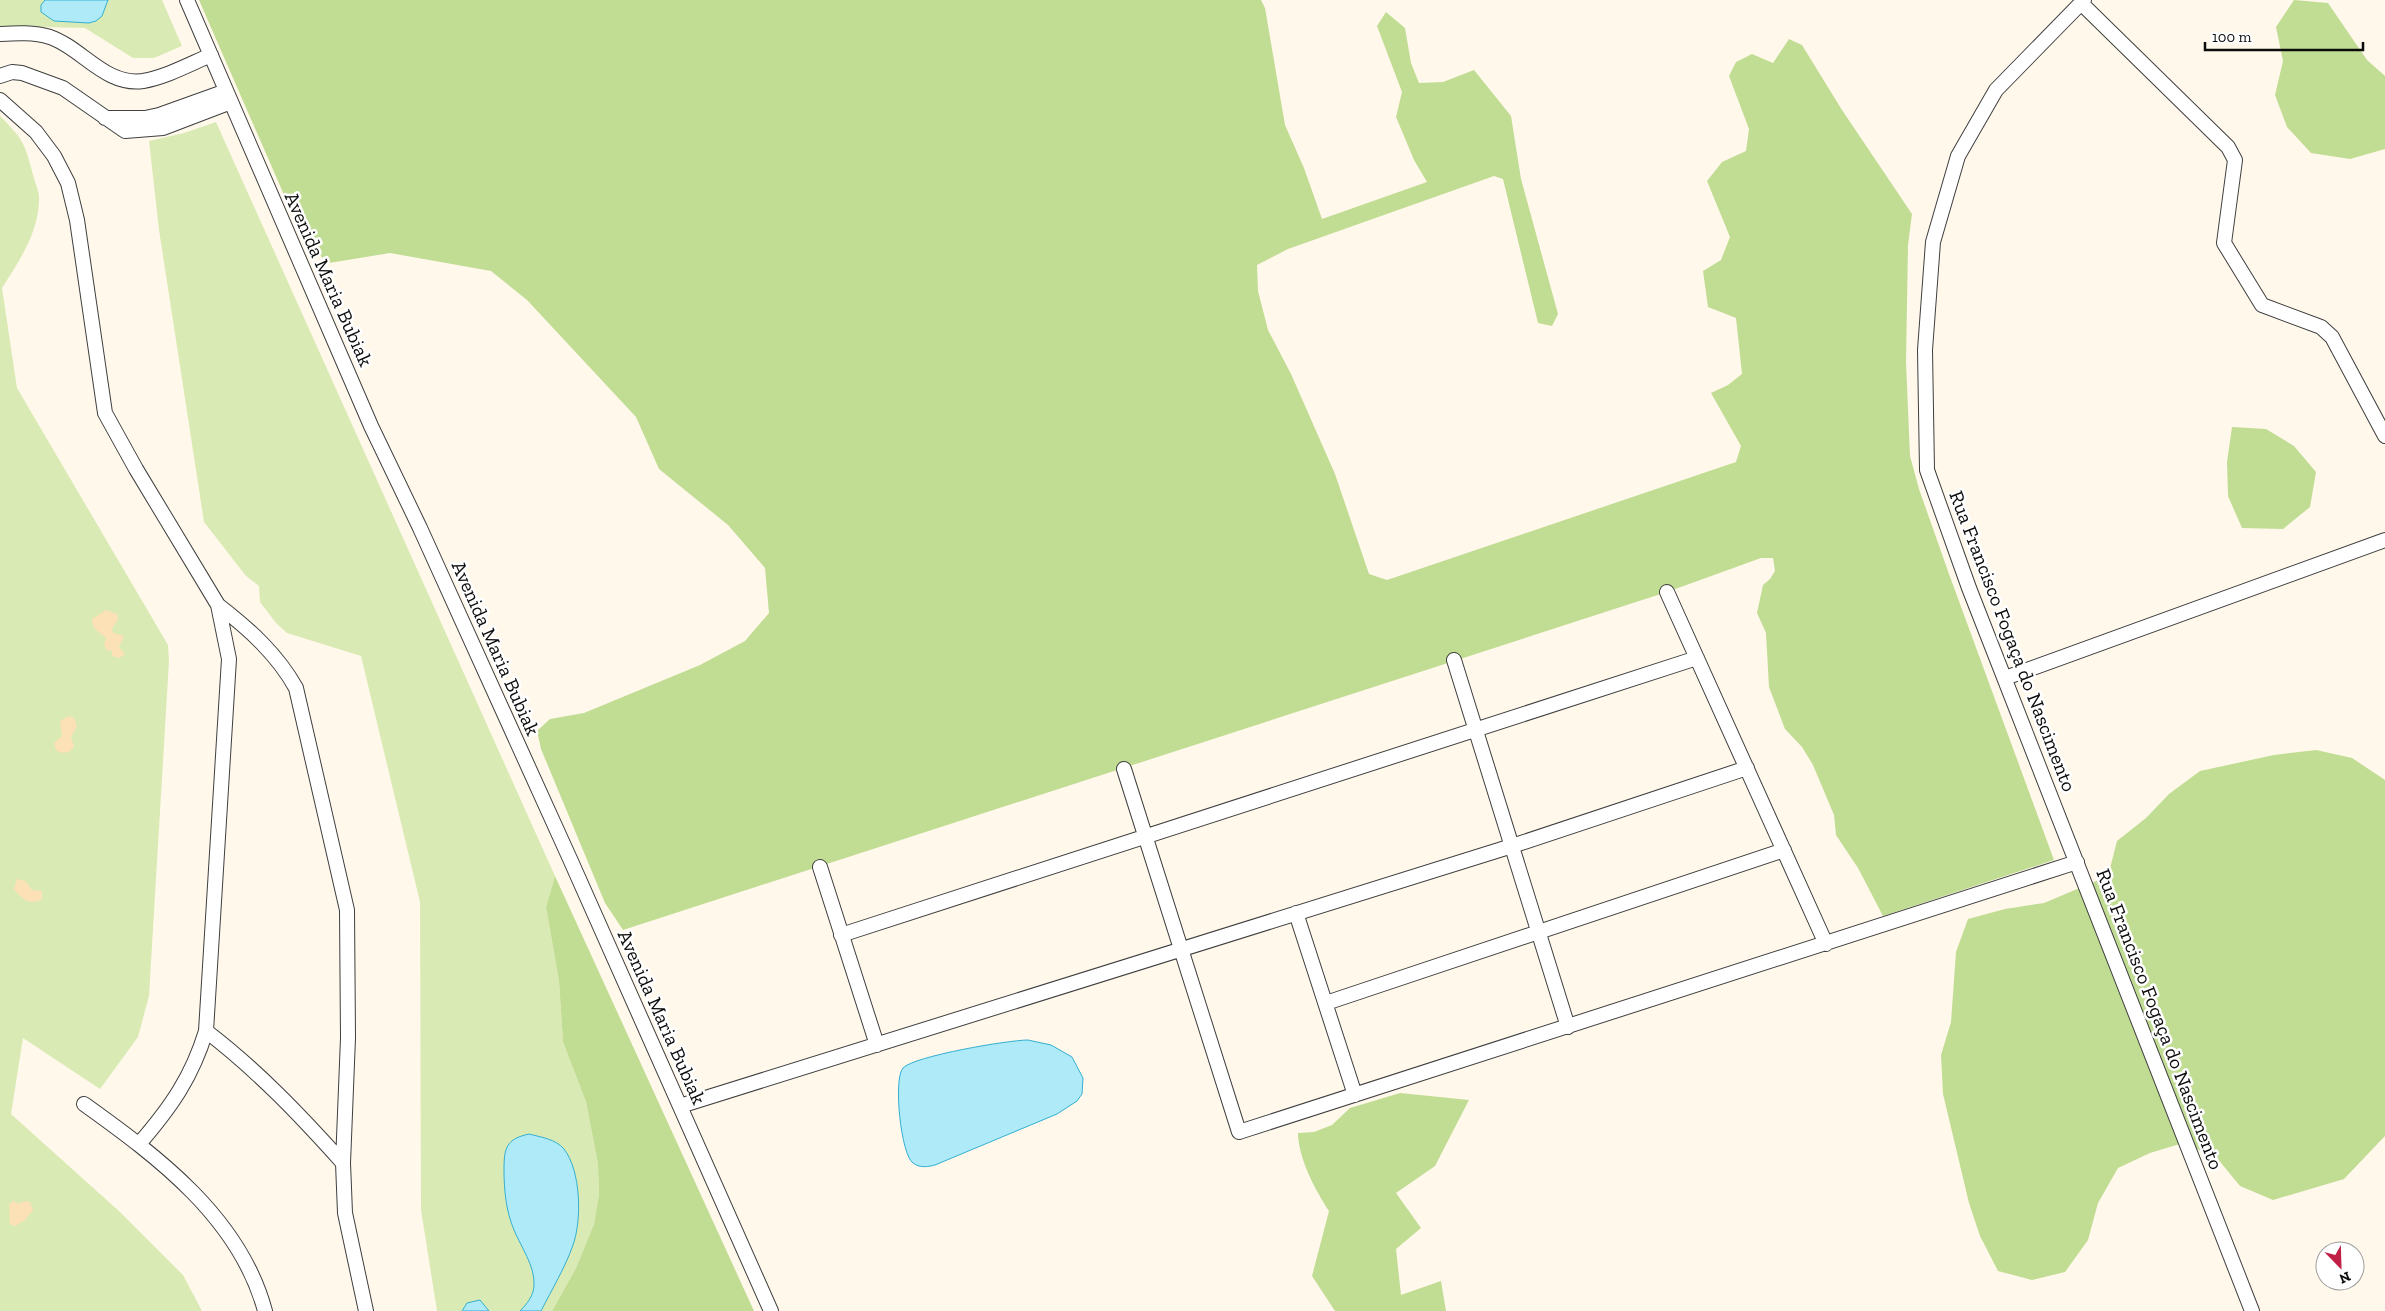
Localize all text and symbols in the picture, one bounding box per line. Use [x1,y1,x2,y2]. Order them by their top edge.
scale bar [2205,20,2362,52]
text: 100 m [2212,28,2251,46]
street label: Avenida Maria Bubiak [280,188,379,371]
street label: Rua Francisco Fogaça do Nascimento [1944,487,2082,795]
street label: Avenida Maria Bubiak [447,557,546,740]
street label: Rua Francisco Fogaça do Nascimento [2091,865,2229,1173]
street label: Avenida Maria Bubiak [613,926,712,1109]
north arrow [2315,1241,2365,1291]
text: N [2336,1268,2353,1288]

